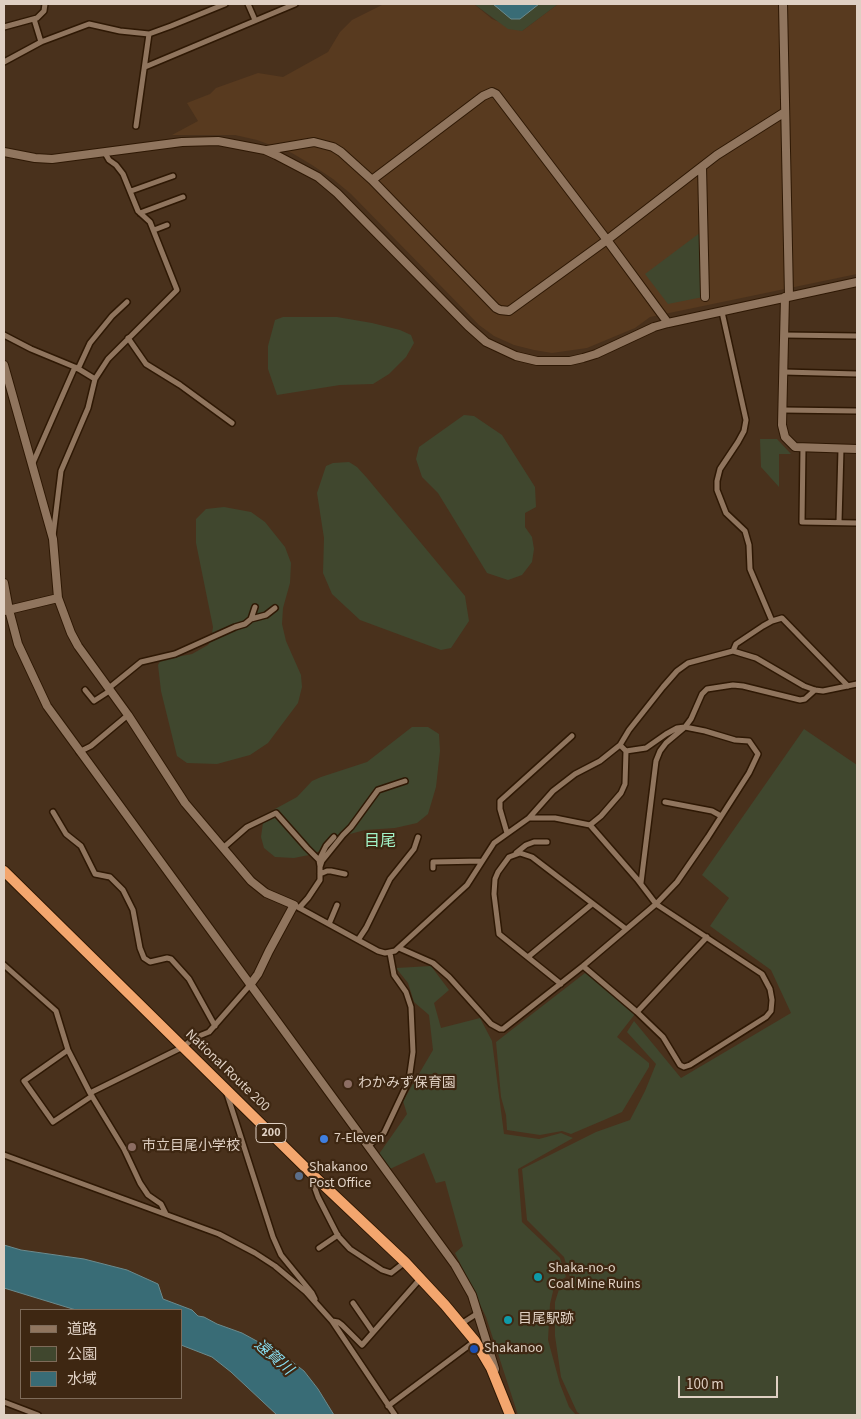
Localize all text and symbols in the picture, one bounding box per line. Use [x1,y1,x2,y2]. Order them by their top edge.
district label: 目尾 [364,832,396,852]
street label: National Route 200 [181,1026,273,1116]
place label: わかみず保育園 [358,1076,456,1092]
marker: わかみず保育園 [342,1078,354,1090]
road number: 200 [256,1124,286,1142]
place label: 7-Eleven [334,1131,384,1147]
marker: 7-Eleven [318,1133,330,1145]
place label: 市立目尾小学校 [142,1139,240,1155]
marker: 市立目尾小学校 [126,1141,138,1153]
place label: Shakanoo Post Office [309,1160,371,1192]
marker: Shakanoo Post Office [293,1170,305,1182]
place label: Shaka-no-o Coal Mine Ruins [548,1261,640,1294]
marker: Shaka-no-o Coal Mine Ruins [532,1271,544,1283]
legend [20,1309,182,1399]
place label: 目尾駅跡 [518,1312,574,1328]
marker: 目尾駅跡 [502,1314,514,1326]
text: 道路 [67,1319,97,1340]
water label: 遠賀川 [250,1336,296,1380]
place label: Shakanoo [484,1341,543,1357]
marker: Shakanoo [468,1343,480,1355]
text: 公園 [67,1344,97,1365]
scale bar [681,1366,781,1398]
text: 水域 [67,1369,97,1390]
text: 100 m [686,1374,724,1395]

